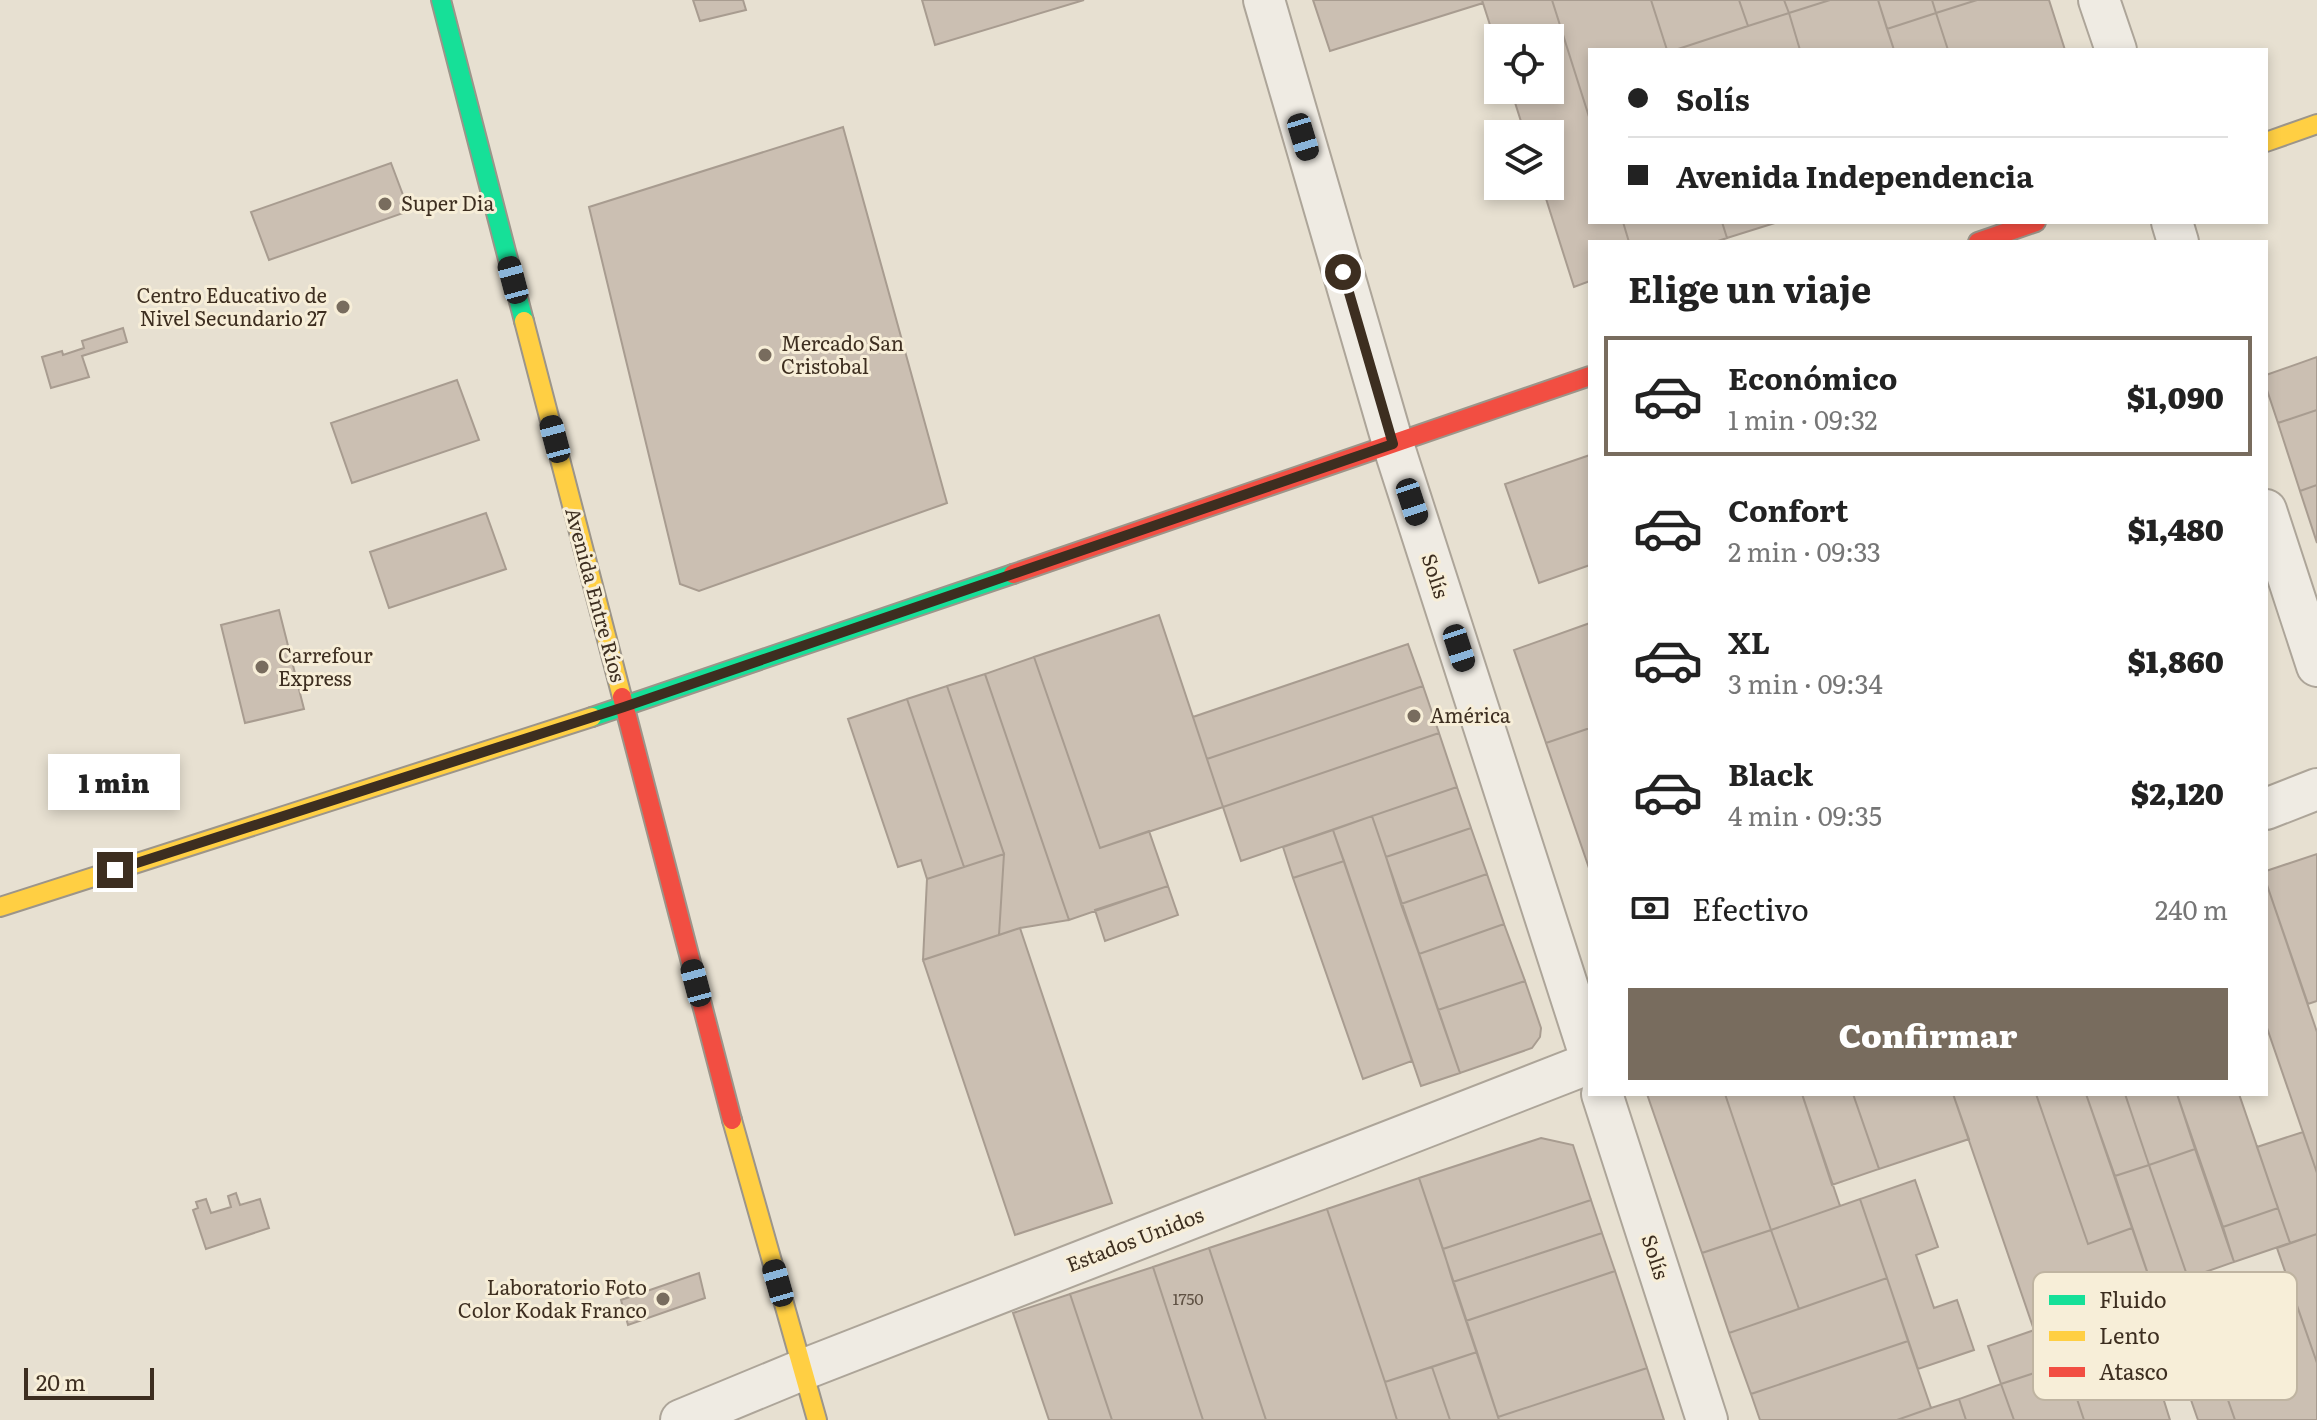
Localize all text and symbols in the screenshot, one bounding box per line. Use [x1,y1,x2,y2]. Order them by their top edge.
map controls [1484,24,1564,200]
button: locate [1484,24,1564,104]
text: Solís [1676,76,1750,120]
car [1285,111,1321,163]
button: layers [1484,120,1564,200]
text: Avenida Independencia [1676,153,2034,197]
place label: Super Dia [401,187,494,217]
marker: Super Dia [376,195,394,213]
car [495,254,531,306]
route start [1325,254,1361,290]
text: Elige un viaje [1628,261,1871,314]
place label: Centro Educativo de Nivel Secundario 27 [136,279,327,332]
marker: Centro Educativo de Nivel Secundario 27 [334,298,352,316]
place label: Mercado San Cristobal [781,327,904,380]
marker: Mercado San Cristobal [756,346,774,364]
text: Económico [1728,355,1897,399]
icon: car [1632,360,1704,432]
text: $1,090 [2127,374,2224,418]
text: 1 min · 09:32 [1728,399,1877,438]
car [537,413,573,465]
car [1393,475,1431,529]
text: Confort [1728,487,1849,531]
icon: car [1632,492,1704,564]
street label: Avenida Entre Ríos [559,504,635,685]
text: $1,480 [2128,506,2224,550]
text: 2 min · 09:33 [1728,531,1881,570]
street label: Solís [1416,549,1458,602]
text: XL [1728,619,1770,663]
car [1440,621,1478,675]
icon: car [1632,624,1704,696]
text: $1,860 [2127,638,2224,682]
place label: Carrefour Express [278,639,373,692]
marker: Carrefour Express [253,658,271,676]
text: 3 min · 09:34 [1728,663,1883,702]
place label: América [1430,699,1511,729]
marker: América [1405,707,1423,725]
text: Black [1728,751,1813,795]
callout: 1 min [49,754,181,810]
icon: car [1632,756,1704,828]
text: 1 min [79,762,149,801]
text: $2,120 [2131,770,2224,814]
text: 4 min · 09:35 [1728,795,1882,834]
route end [97,852,133,888]
icon: cash [1628,886,1672,930]
text: Efectivo [1692,886,1809,930]
text: 240 m [2155,889,2228,928]
car [678,957,714,1009]
button: Confirmar [1628,988,2228,1080]
street label: Estados Unidos [1061,1198,1207,1278]
street label: Solís [1636,1230,1678,1283]
car [760,1257,796,1309]
place label: Laboratorio Foto Color Kodak Franco [458,1271,647,1324]
legend [2033,1272,2297,1400]
text: Fluido [2099,1282,2167,1315]
house number: 1750 [1172,1286,1204,1310]
marker: Laboratorio Foto Color Kodak Franco [654,1290,672,1308]
text: Lento [2099,1318,2160,1351]
text: Atasco [2099,1354,2168,1387]
scale bar [24,1364,154,1400]
text: 20 m [36,1365,86,1398]

